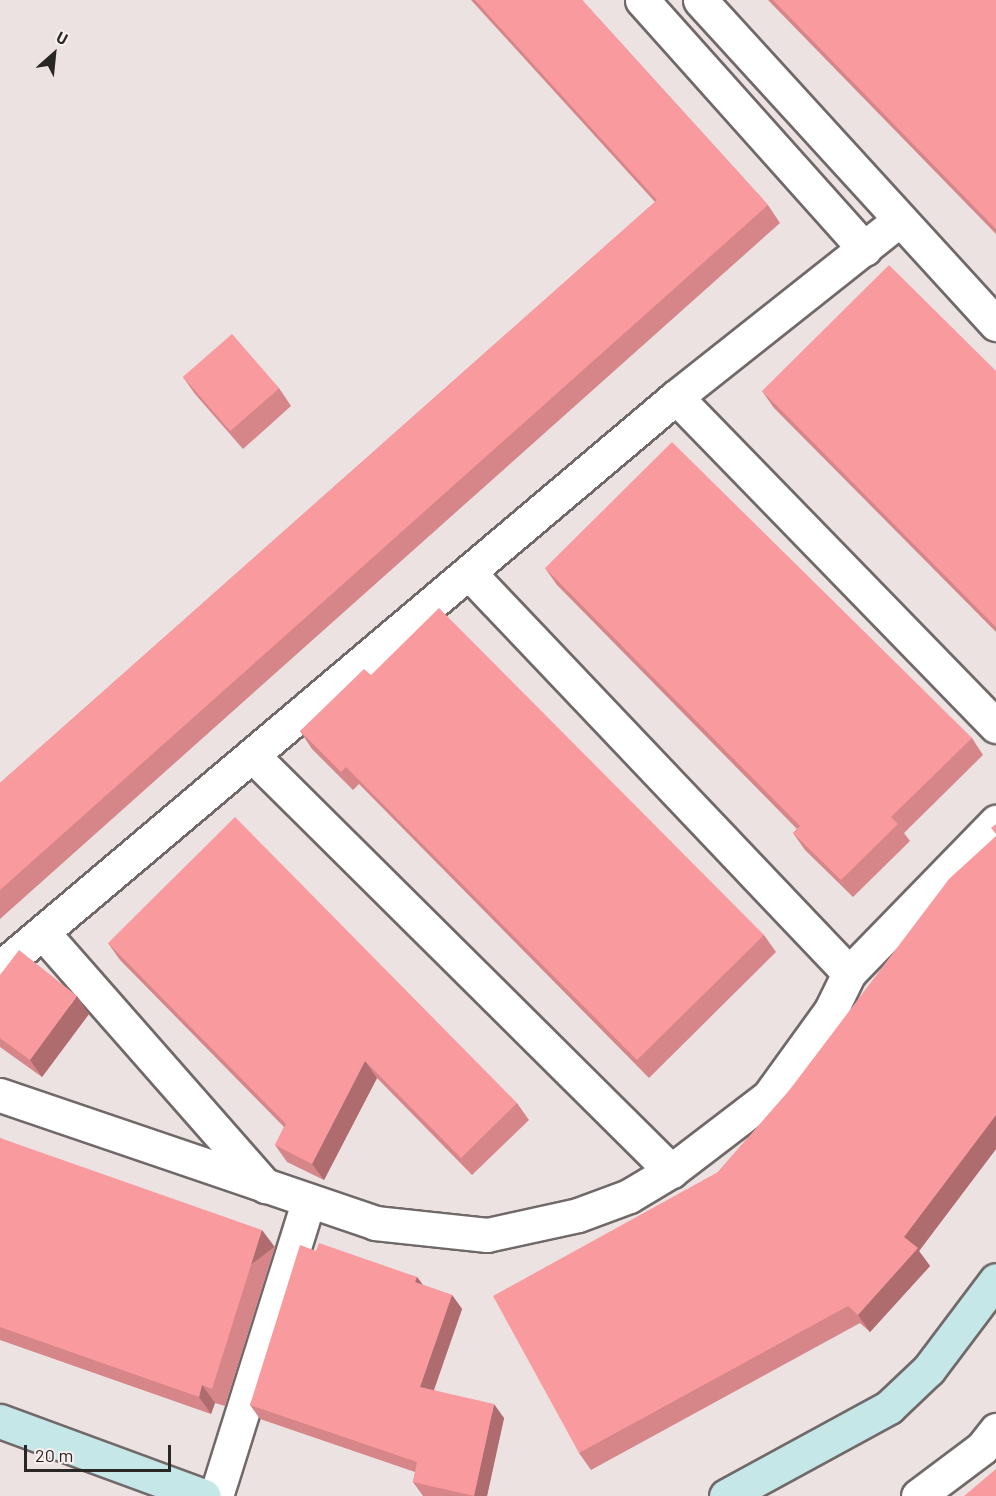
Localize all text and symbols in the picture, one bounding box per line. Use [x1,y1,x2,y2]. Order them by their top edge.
north arrow [24,24,84,84]
text: U [54,27,71,48]
scale bar [27,1433,174,1471]
text: 20 m [35,1444,73,1466]

